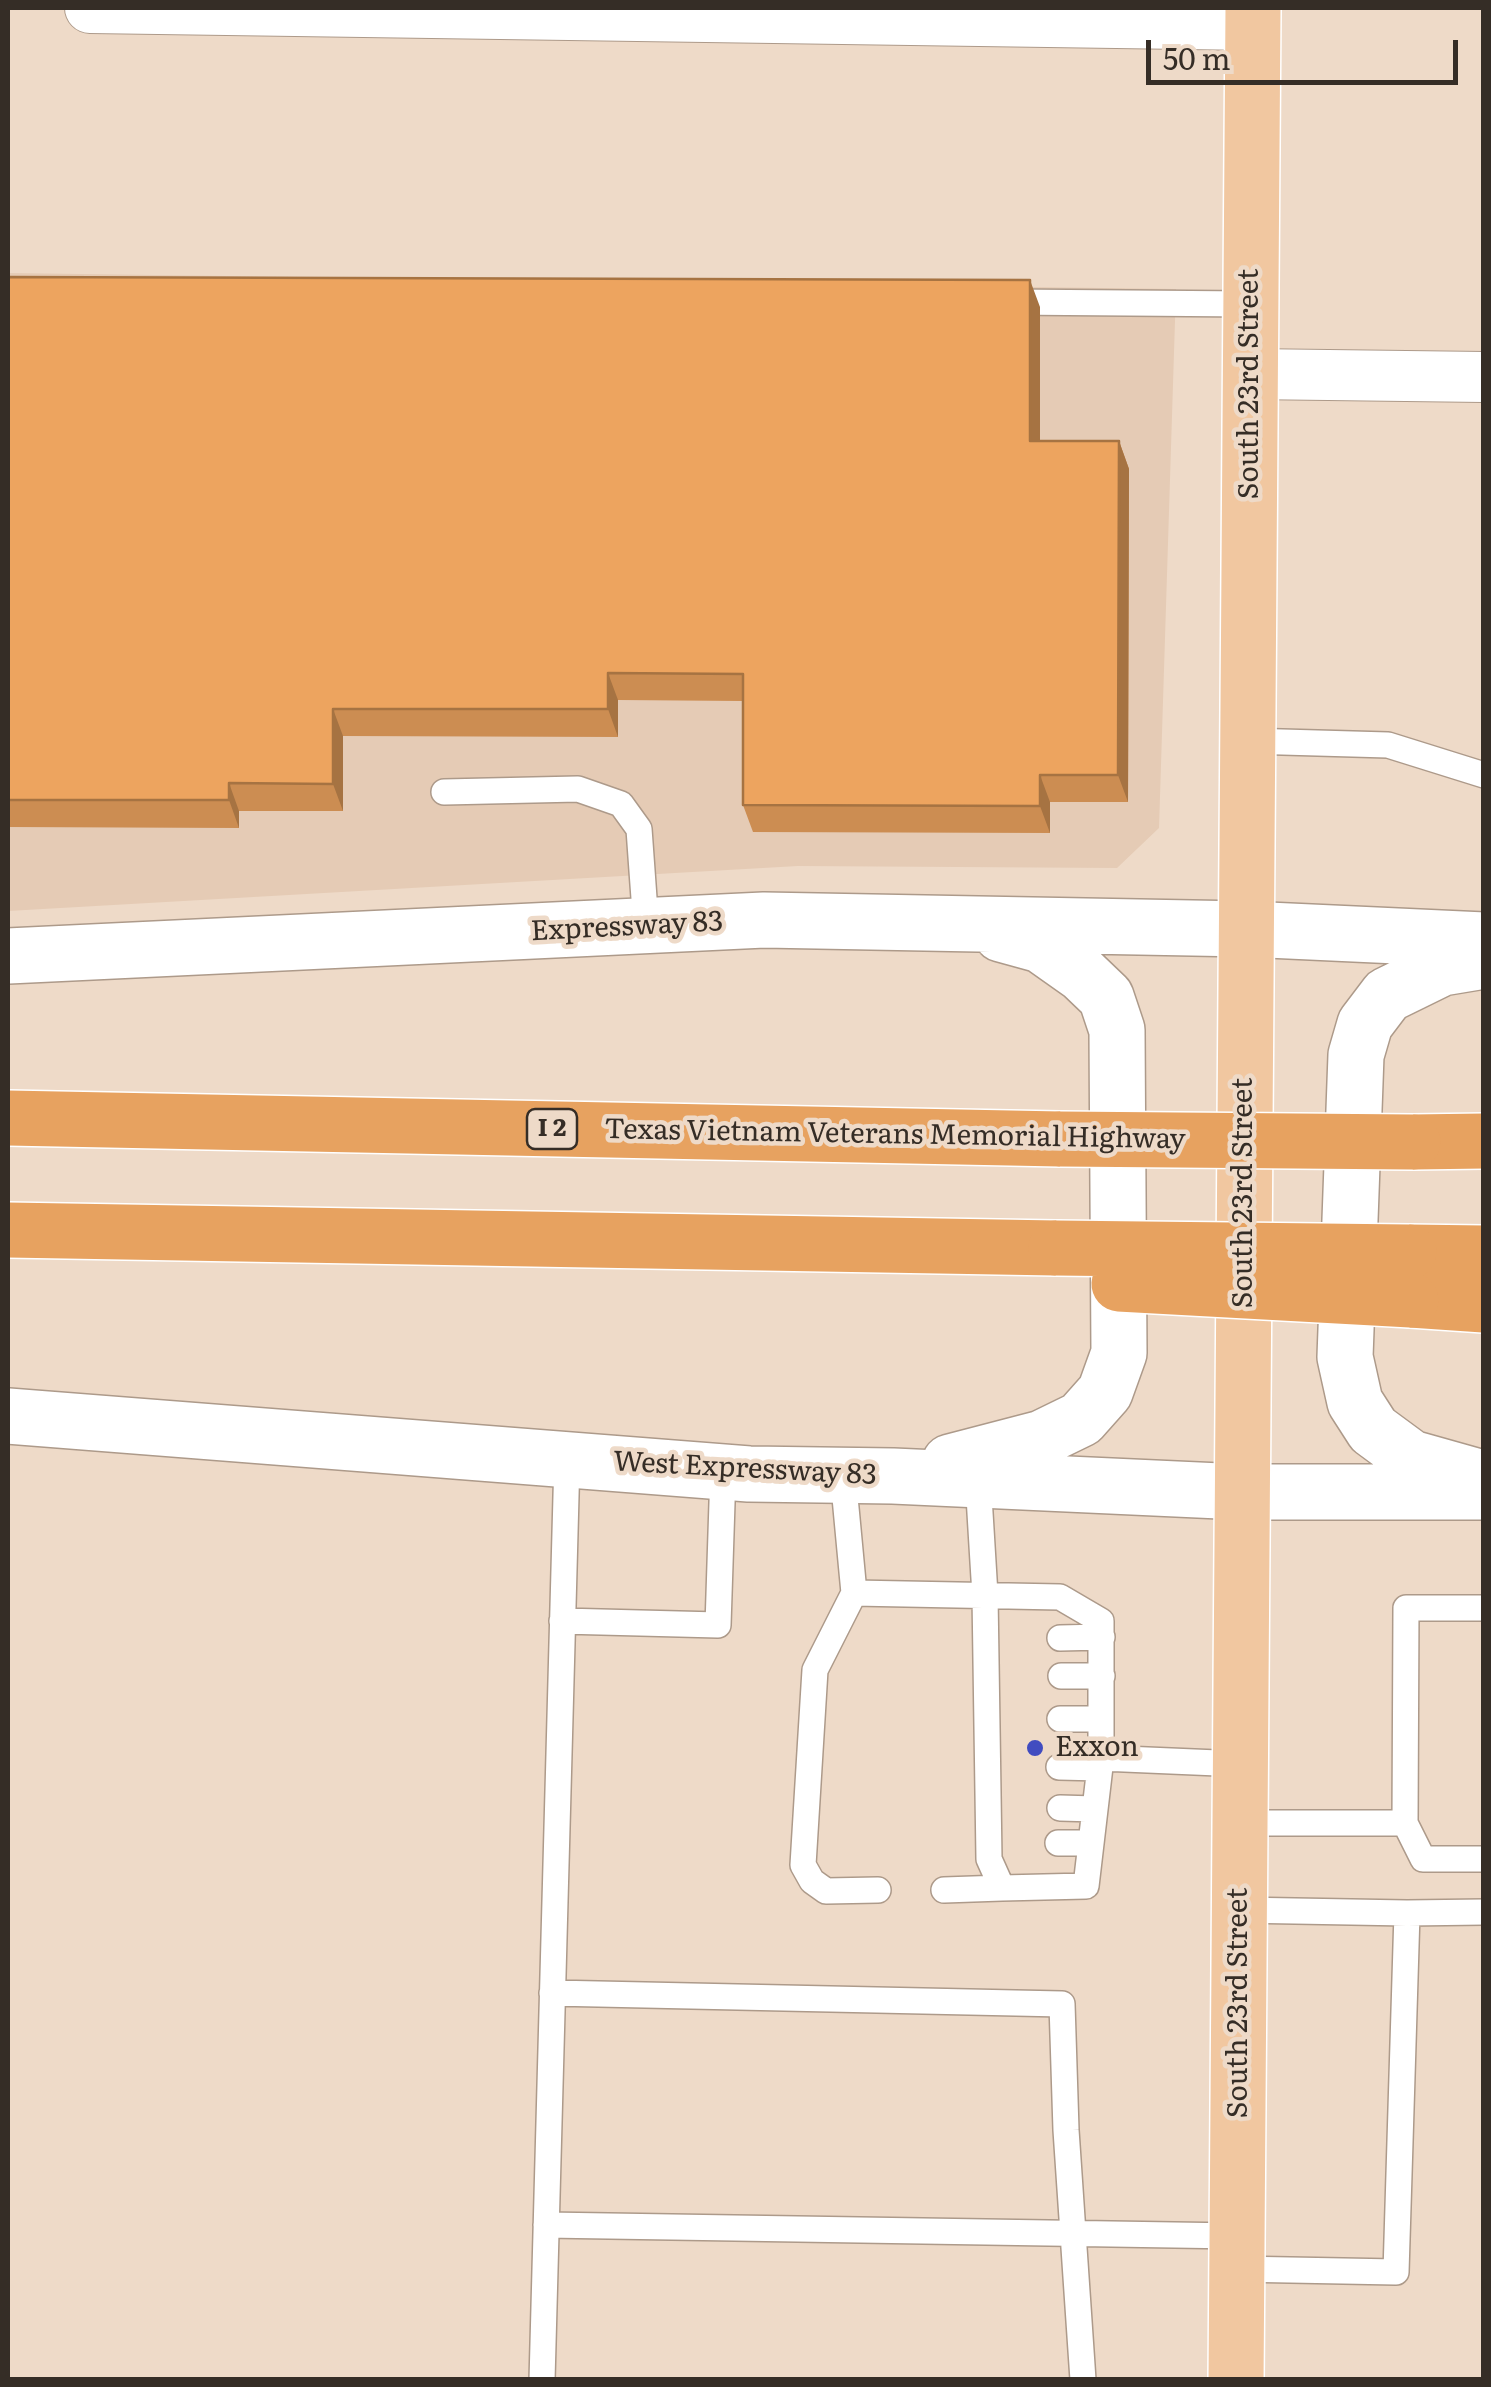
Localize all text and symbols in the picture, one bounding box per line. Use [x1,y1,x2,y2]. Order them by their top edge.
scale bar [1151,20,1464,82]
text: 50 m [1163,35,1231,79]
street label: South 23rd Street [1233,269,1267,499]
street label: Expressway 83 [530,905,724,949]
street label: South 23rd Street [1227,1078,1261,1308]
road number: I 2 [527,1109,577,1149]
street label: Texas Vietnam Veterans Memorial Highway [604,1113,1186,1157]
street label: West Expressway 83 [612,1445,878,1493]
place label: Exxon [1055,1731,1139,1765]
marker: Exxon [1024,1737,1046,1759]
street label: South 23rd Street [1222,1888,1256,2118]

